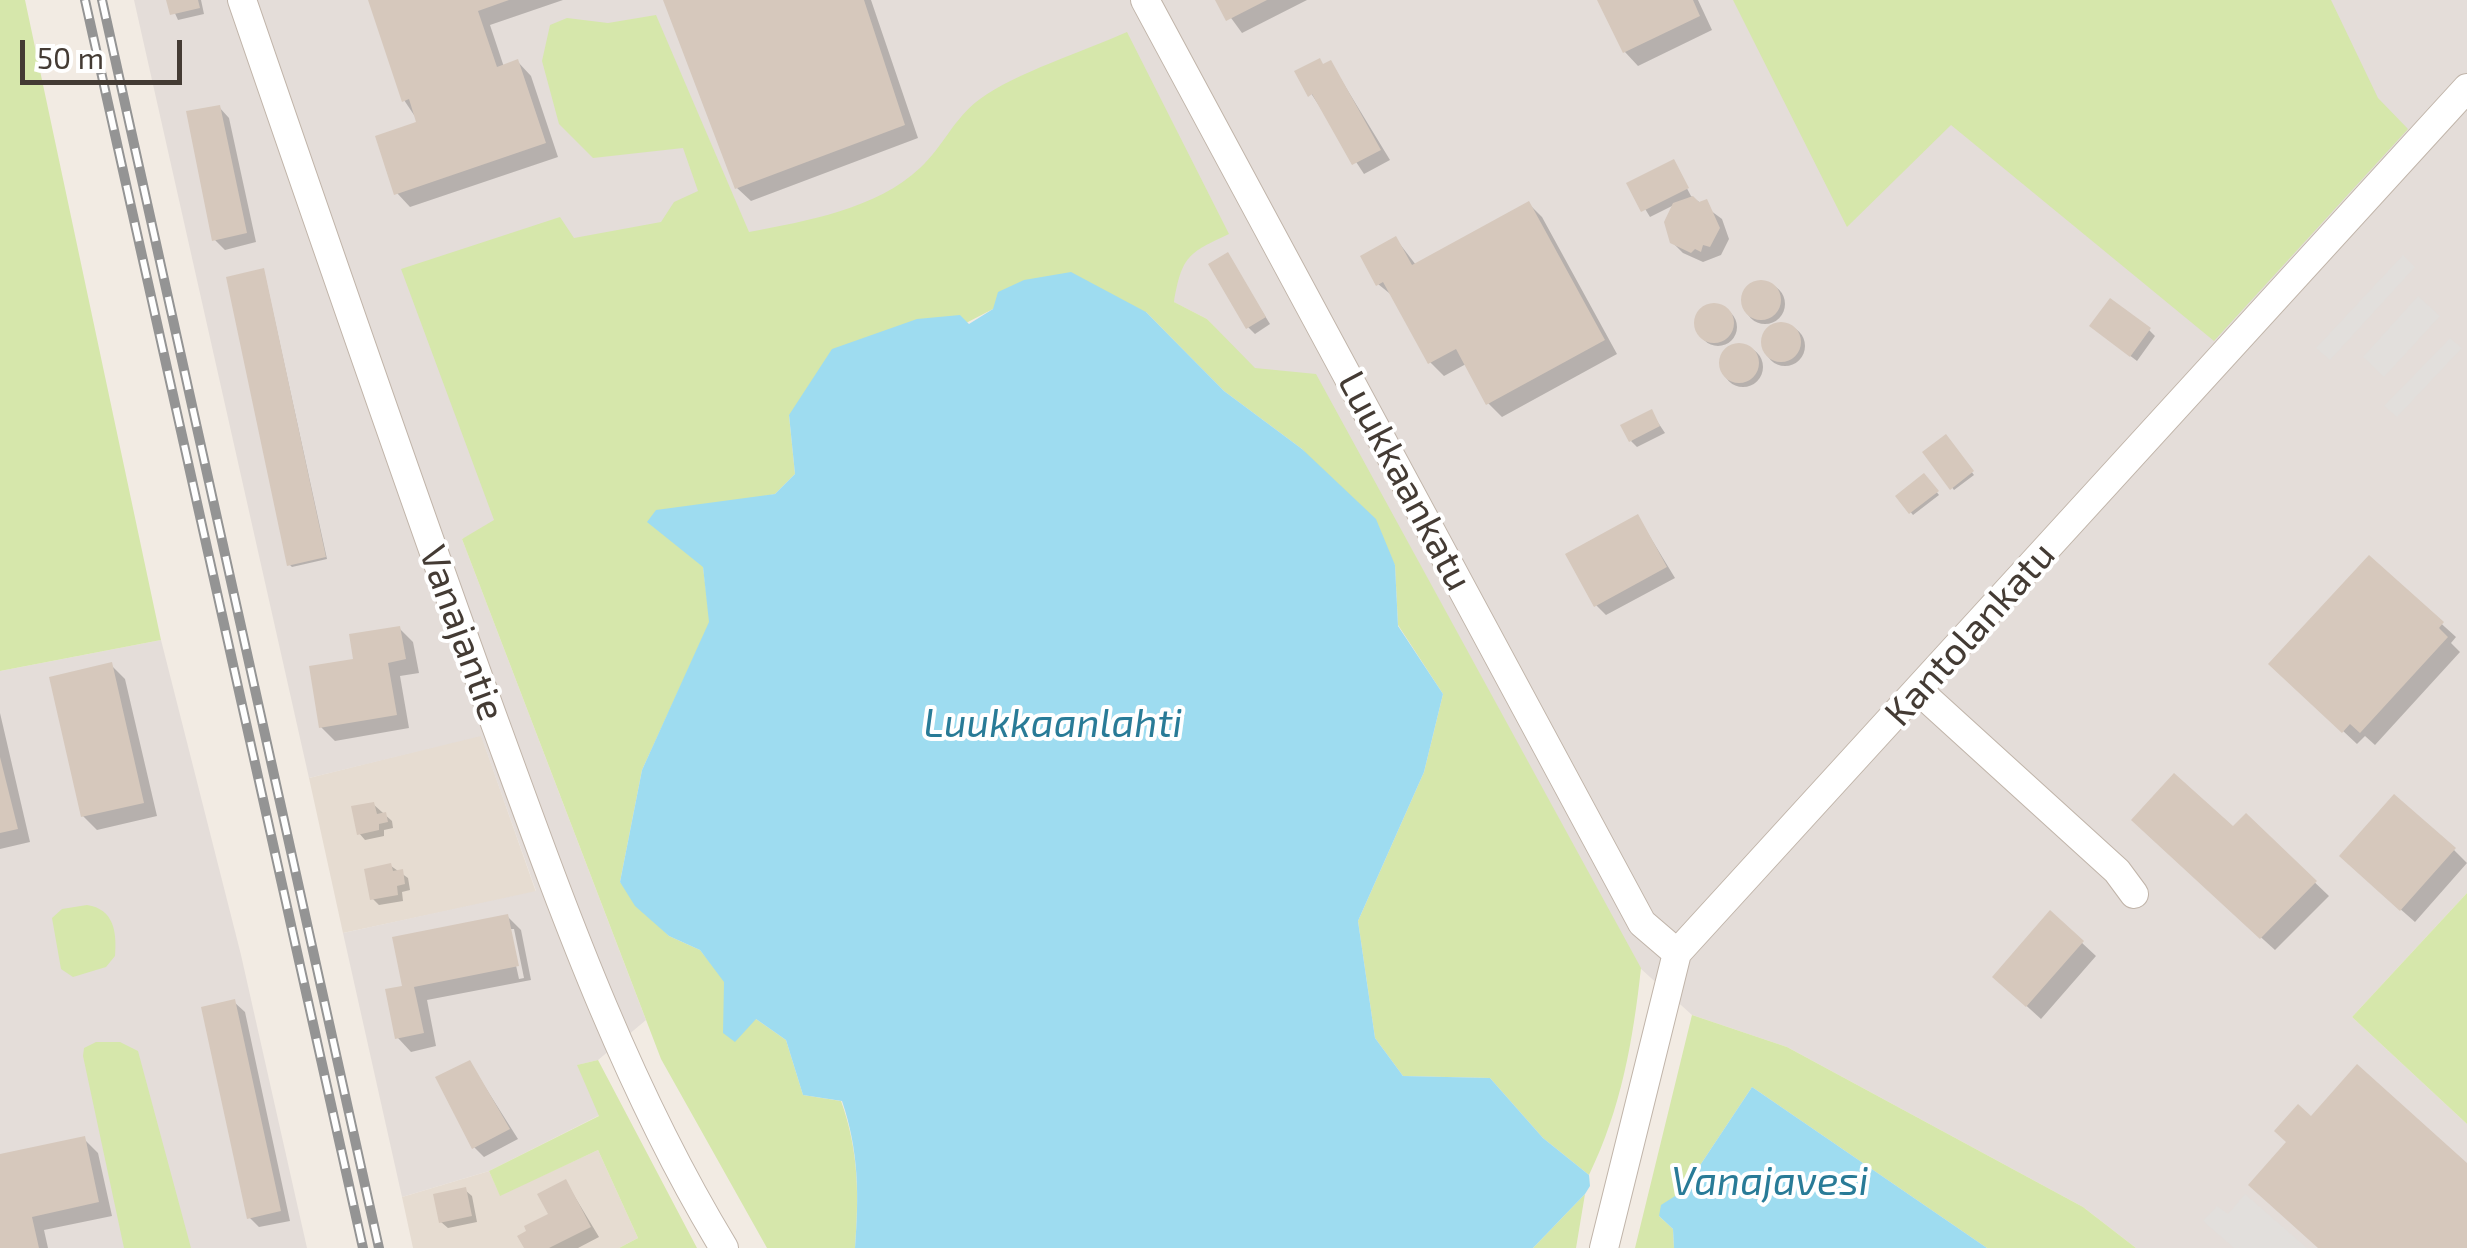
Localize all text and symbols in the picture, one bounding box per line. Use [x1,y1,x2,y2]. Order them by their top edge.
scale bar [25,20,188,82]
text: 50 m [37,39,104,75]
street label: Luukkaankatu [1328,364,1482,598]
street label: Kantolankatu [1875,533,2065,735]
street label: Vanajantie [409,539,515,727]
water label: Luukkaanlahti [924,700,1182,748]
water label: Vanajavesi [1671,1158,1869,1206]

